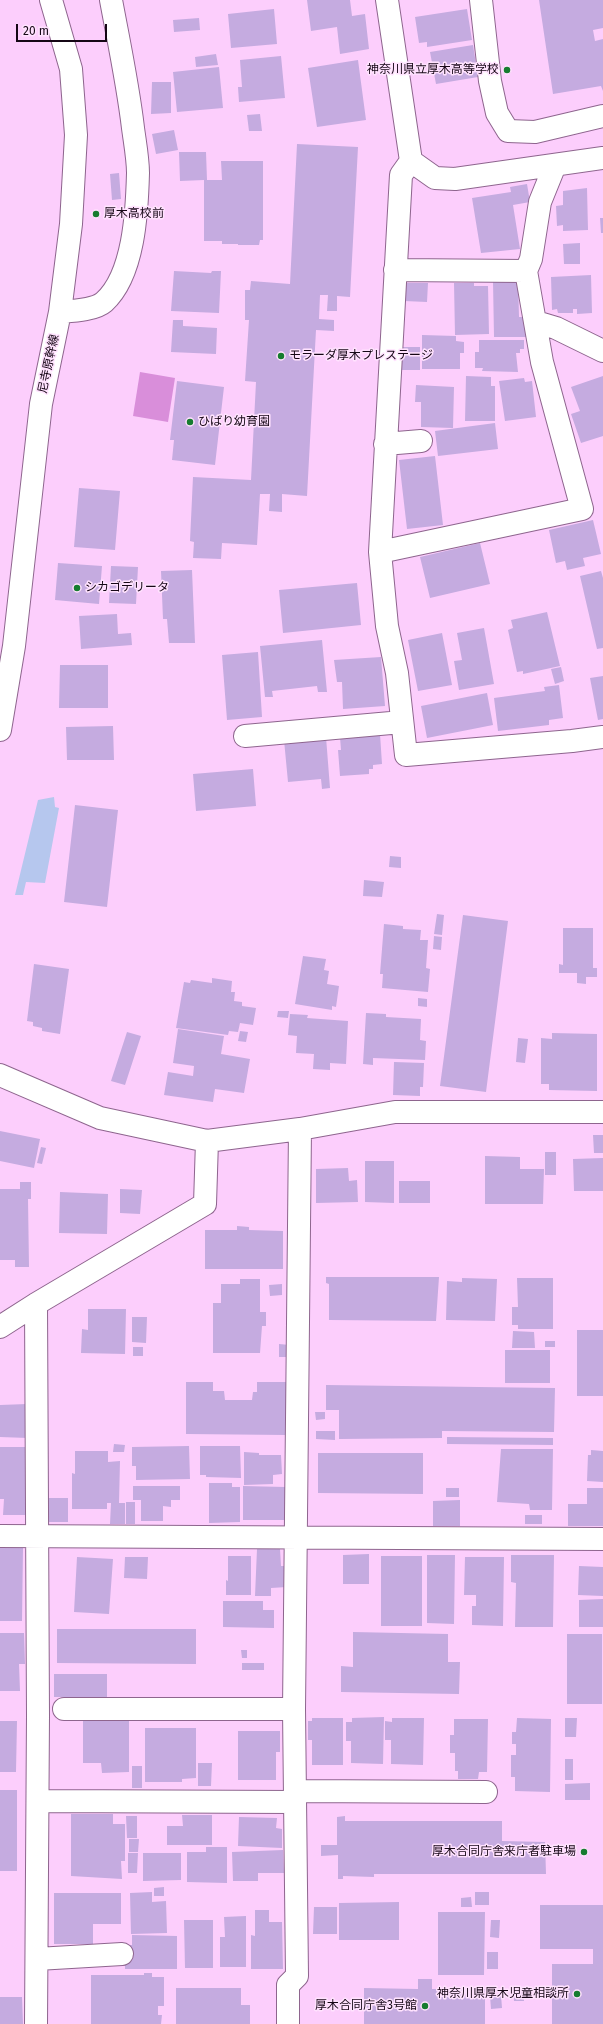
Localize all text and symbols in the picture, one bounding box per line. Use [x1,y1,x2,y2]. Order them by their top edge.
scale bar [18,16,109,42]
text: 20 m [23,24,49,38]
place label: 神奈川県立厚木高等学校 [367,63,499,77]
marker: 神奈川県立厚木高等学校 [502,65,512,75]
place label: 厚木高校前 [104,207,164,221]
marker: 厚木高校前 [91,209,101,219]
street label: 尼寺原幹線 [36,333,62,395]
place label: モラーダ厚木プレステージ [289,349,433,363]
marker: モラーダ厚木プレステージ [276,351,286,361]
place label: ひばり幼育園 [198,415,270,429]
marker: ひばり幼育園 [185,417,195,427]
place label: シカゴデリータ [85,581,169,595]
marker: シカゴデリータ [72,583,82,593]
place label: 厚木合同庁舎来庁者駐車場 [432,1845,576,1859]
marker: 厚木合同庁舎来庁者駐車場 [579,1847,589,1857]
place label: 神奈川県厚木児童相談所 [437,1987,569,2001]
marker: 神奈川県厚木児童相談所 [572,1989,582,1999]
place label: 厚木合同庁舎3号館 [315,1999,417,2013]
marker: 厚木合同庁舎3号館 [420,2001,430,2011]

